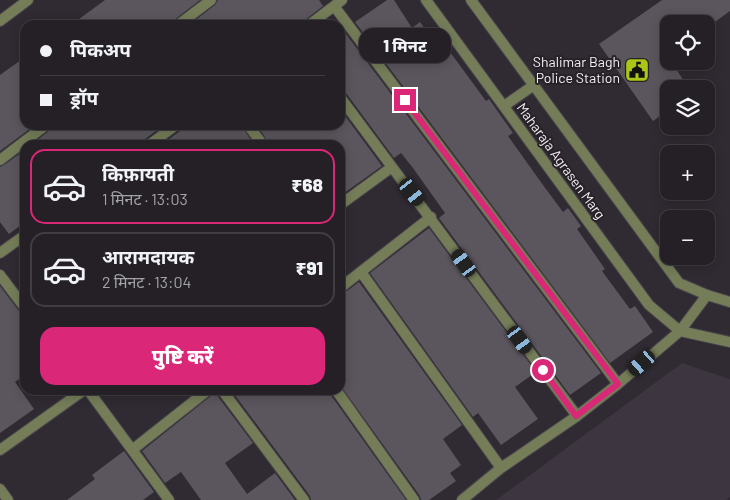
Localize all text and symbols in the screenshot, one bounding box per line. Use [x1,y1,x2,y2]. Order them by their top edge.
map controls [660,15,715,265]
button: locate [660,15,715,70]
callout: 1 मिनट [359,28,451,62]
text: 1 मिनट [383,36,427,55]
text: पिकअप [70,38,131,61]
place label: Shalimar Bagh Police Station [533,53,620,86]
public building icon: Shalimar Bagh Police Station [624,57,650,83]
button: layers [660,80,715,135]
text: ड्रॉप [70,86,98,109]
route end [394,89,416,111]
street label: Maharaja Agrasen Marg [514,99,609,222]
button: + [660,145,715,200]
text: किफ़ायती [102,162,174,185]
icon: car [42,164,87,209]
text: ₹68 [291,173,323,196]
car [396,176,427,208]
text: 1 मिनट · 13:03 [102,189,188,208]
button: − [660,210,715,265]
text: आरामदायक [102,245,194,268]
car [449,246,478,280]
icon: car [42,247,87,292]
text: ₹91 [296,256,323,279]
text: 2 मिनट · 13:04 [102,272,191,291]
car [505,323,534,357]
button: पुष्टि करें [40,327,325,385]
car [625,347,658,379]
route start [532,359,554,381]

